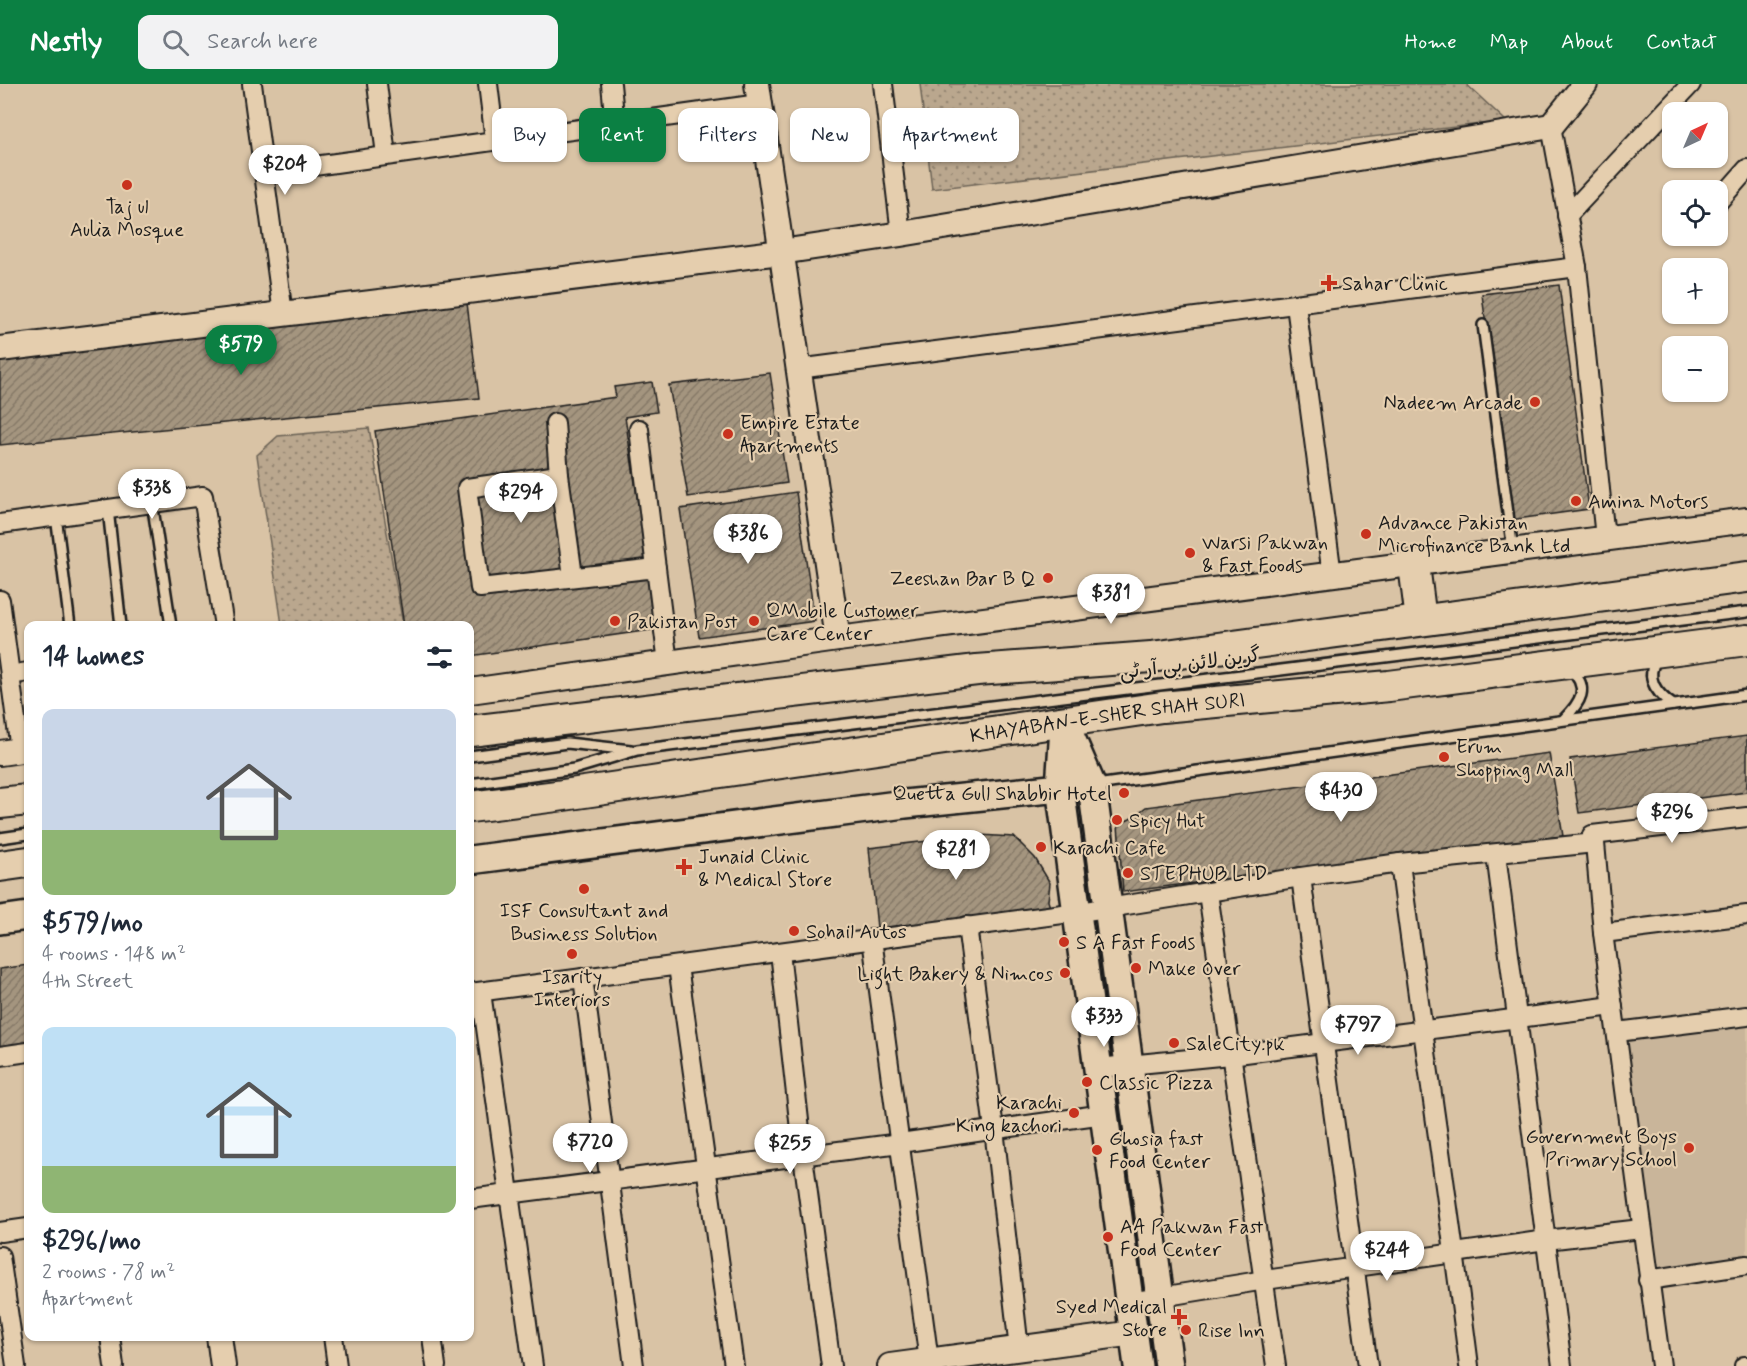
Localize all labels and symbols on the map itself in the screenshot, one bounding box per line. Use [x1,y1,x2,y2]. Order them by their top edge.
north arrow [1662,102,1728,168]
pin: $204 [249,145,321,196]
marker: Taj ul Aulia Mosque [120,178,134,192]
place label: Taj ul Aulia Mosque [70,194,184,244]
place label: Sahar Clinic [1342,271,1448,298]
marker: Sahar Clinic [1320,274,1338,292]
pin: $579 [205,325,277,376]
place label: Nadeem Arcade [1383,390,1523,417]
marker: Nadeem Arcade [1528,395,1542,409]
place label: Empire Estate Apartments [740,410,860,461]
marker: Empire Estate Apartments [721,427,735,441]
pin: $338 [116,469,188,520]
pin: $294 [485,473,557,524]
place label: Amina Motors [1588,489,1708,516]
marker: Amina Motors [1569,494,1583,508]
place label: Advance Pakistan Microfinance Bank Ltd [1378,510,1570,560]
pin: $386 [712,514,784,565]
marker: Advance Pakistan Microfinance Bank Ltd [1359,527,1373,541]
place label: Warsi Pakwan & Fast Foods [1202,530,1328,580]
marker: Warsi Pakwan & Fast Foods [1183,546,1197,560]
place label: Zeeshan Bar B Q [890,566,1036,593]
marker: Zeeshan Bar B Q [1041,571,1055,585]
pin: $381 [1075,574,1147,625]
place label: QMobile Customer Care Center [766,598,919,648]
place label: Pakistan Post [627,609,738,636]
marker: Pakistan Post [608,614,622,628]
marker: QMobile Customer Care Center [747,614,761,628]
street label: گرین لائن بی آر ٹی [1118,642,1262,687]
street label: KHAYABAN-E-SHER SHAH SURI [968,687,1247,750]
place label: Erum Shopping Mall [1456,734,1574,784]
marker: Erum Shopping Mall [1437,750,1451,764]
pin: $430 [1305,772,1377,823]
place label: Quetta Gull Shabbir Hotel [892,781,1112,808]
marker: Quetta Gull Shabbir Hotel [1117,786,1131,800]
pin: $296 [1636,793,1708,844]
place label: Spicy Hut [1129,808,1205,835]
marker: Spicy Hut [1110,813,1124,827]
pin: $281 [920,830,992,881]
place label: Karachi Cafe [1053,835,1166,862]
marker: Karachi Cafe [1034,840,1048,854]
place label: Junaid Clinic & Medical Store [698,844,832,894]
marker: Junaid Clinic & Medical Store [675,858,693,876]
place label: STEPHUB LTD [1140,861,1267,888]
marker: STEPHUB LTD [1121,866,1135,880]
marker: ISF Consultant and Business Solution [577,882,591,896]
place label: ISF Consultant and Business Solution [500,898,668,948]
place label: Sohail Autos [806,919,907,946]
marker: Sohail Autos [787,924,801,938]
place label: S A Fast Foods [1076,930,1195,957]
marker: S A Fast Foods [1057,935,1071,949]
marker: Isarity Interiors [565,947,579,961]
place label: Make Over [1148,956,1241,983]
place label: Light Bakery & Nimcos [857,961,1053,990]
marker: Make Over [1129,961,1143,975]
place label: Isarity Interiors [534,964,611,1014]
marker: Light Bakery & Nimcos [1058,966,1072,980]
pin: $333 [1068,997,1140,1048]
pin: $797 [1322,1005,1394,1056]
place label: SaleCity.pk [1186,1031,1285,1058]
marker: SaleCity.pk [1167,1036,1181,1050]
place label: Classic Pizza [1099,1070,1213,1097]
marker: Classic Pizza [1080,1075,1094,1089]
place label: Karachi King kachori [956,1090,1062,1141]
marker: Karachi King kachori [1067,1106,1081,1120]
pin: $720 [554,1123,626,1174]
pin: $255 [754,1124,826,1175]
place label: Government Boys Primary School [1525,1124,1677,1174]
place label: Ghosia fast Food Center [1109,1126,1211,1176]
marker: Government Boys Primary School [1682,1141,1696,1155]
marker: Ghosia fast Food Center [1090,1143,1104,1157]
place label: AA Pakwan Fast Food Center [1120,1214,1263,1264]
marker: AA Pakwan Fast Food Center [1101,1230,1115,1244]
pin: $244 [1351,1231,1423,1282]
place label: Syed Medical Store [1056,1294,1167,1344]
marker: Syed Medical Store [1172,1310,1186,1324]
place label: Rise Inn [1198,1318,1265,1345]
marker: Rise Inn [1179,1323,1193,1337]

